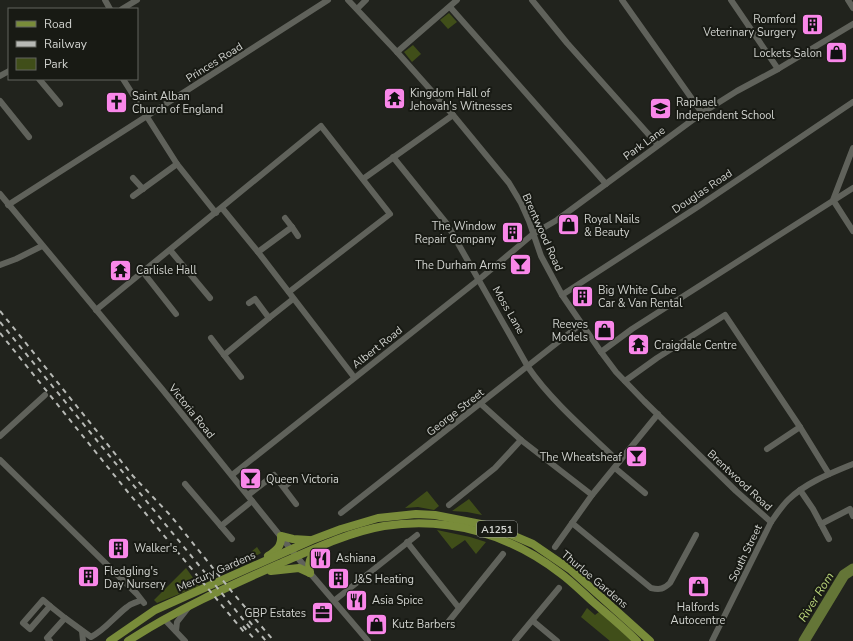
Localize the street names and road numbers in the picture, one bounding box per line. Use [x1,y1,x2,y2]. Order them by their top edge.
street label: Princes Road [183,39,245,86]
street label: Park Lane [620,123,669,164]
street label: Douglas Road [669,166,735,217]
street label: Brentwood Road [519,191,566,273]
street label: Moss Lane [489,284,528,337]
street label: Albert Road [349,323,406,372]
street label: Victoria Road [164,380,218,442]
street label: George Street [424,385,487,440]
street label: Brentwood Road [704,446,775,514]
road number: A1251 [477,521,517,537]
street label: South Street [725,522,766,584]
street label: Mercury Gardens [174,547,258,596]
street label: Thurloe Gardens [558,547,631,612]

